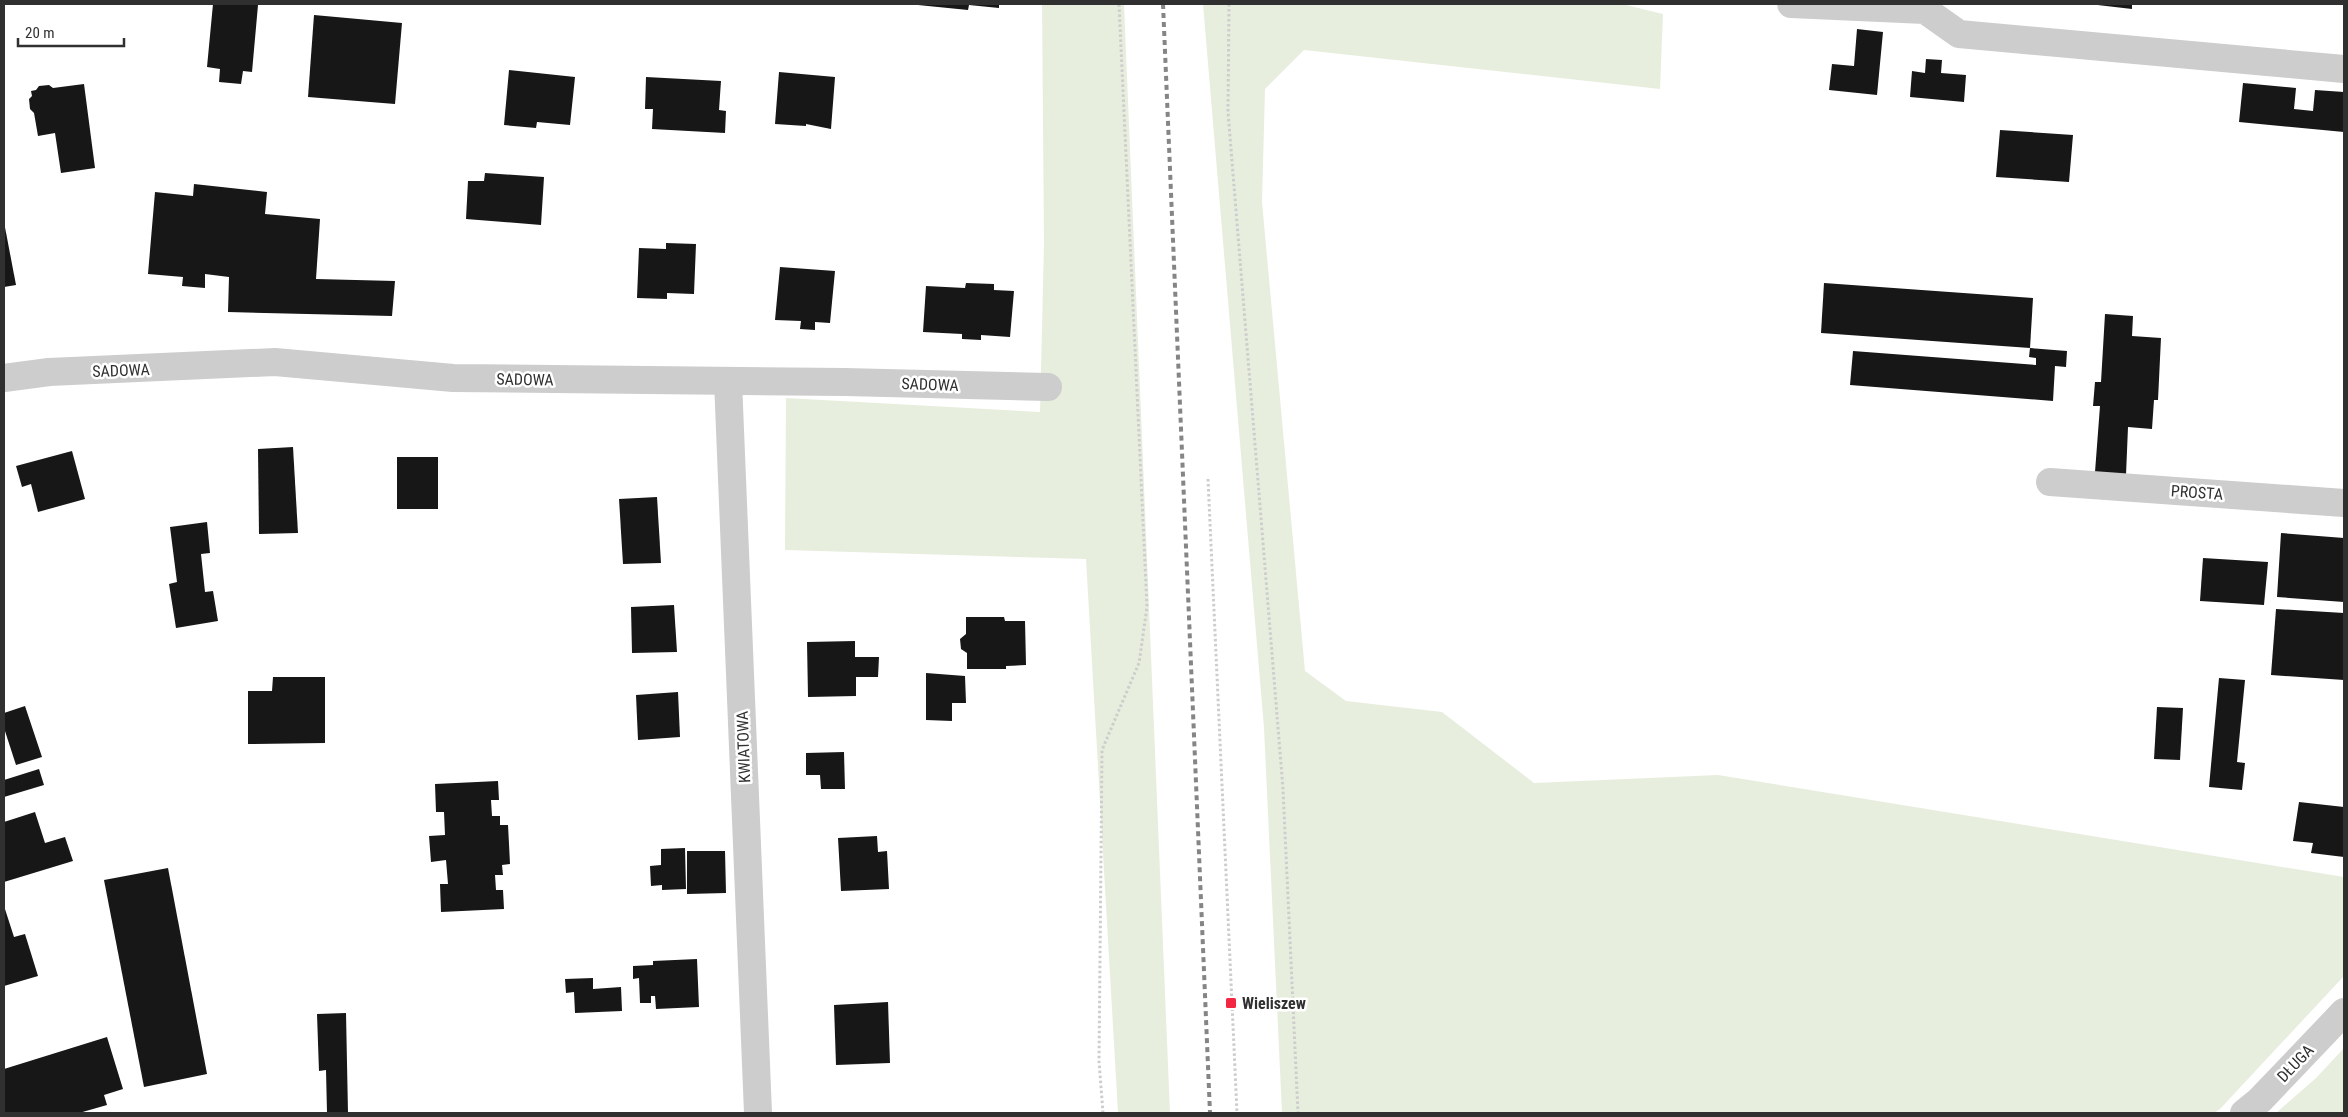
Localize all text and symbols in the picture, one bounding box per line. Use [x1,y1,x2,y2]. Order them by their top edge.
scale bar [18,15,124,47]
text: 20 m [25,24,55,42]
street label: SADOWA [92,360,150,381]
street label: SADOWA [496,370,554,389]
street label: SADOWA [901,374,959,395]
street label: PROSTA [2170,481,2224,504]
street label: KWIATOWA [733,711,754,783]
place label: Wieliszew [1242,994,1306,1013]
marker: Wieliszew [1224,996,1238,1010]
street label: DŁUGA [2273,1041,2318,1086]

